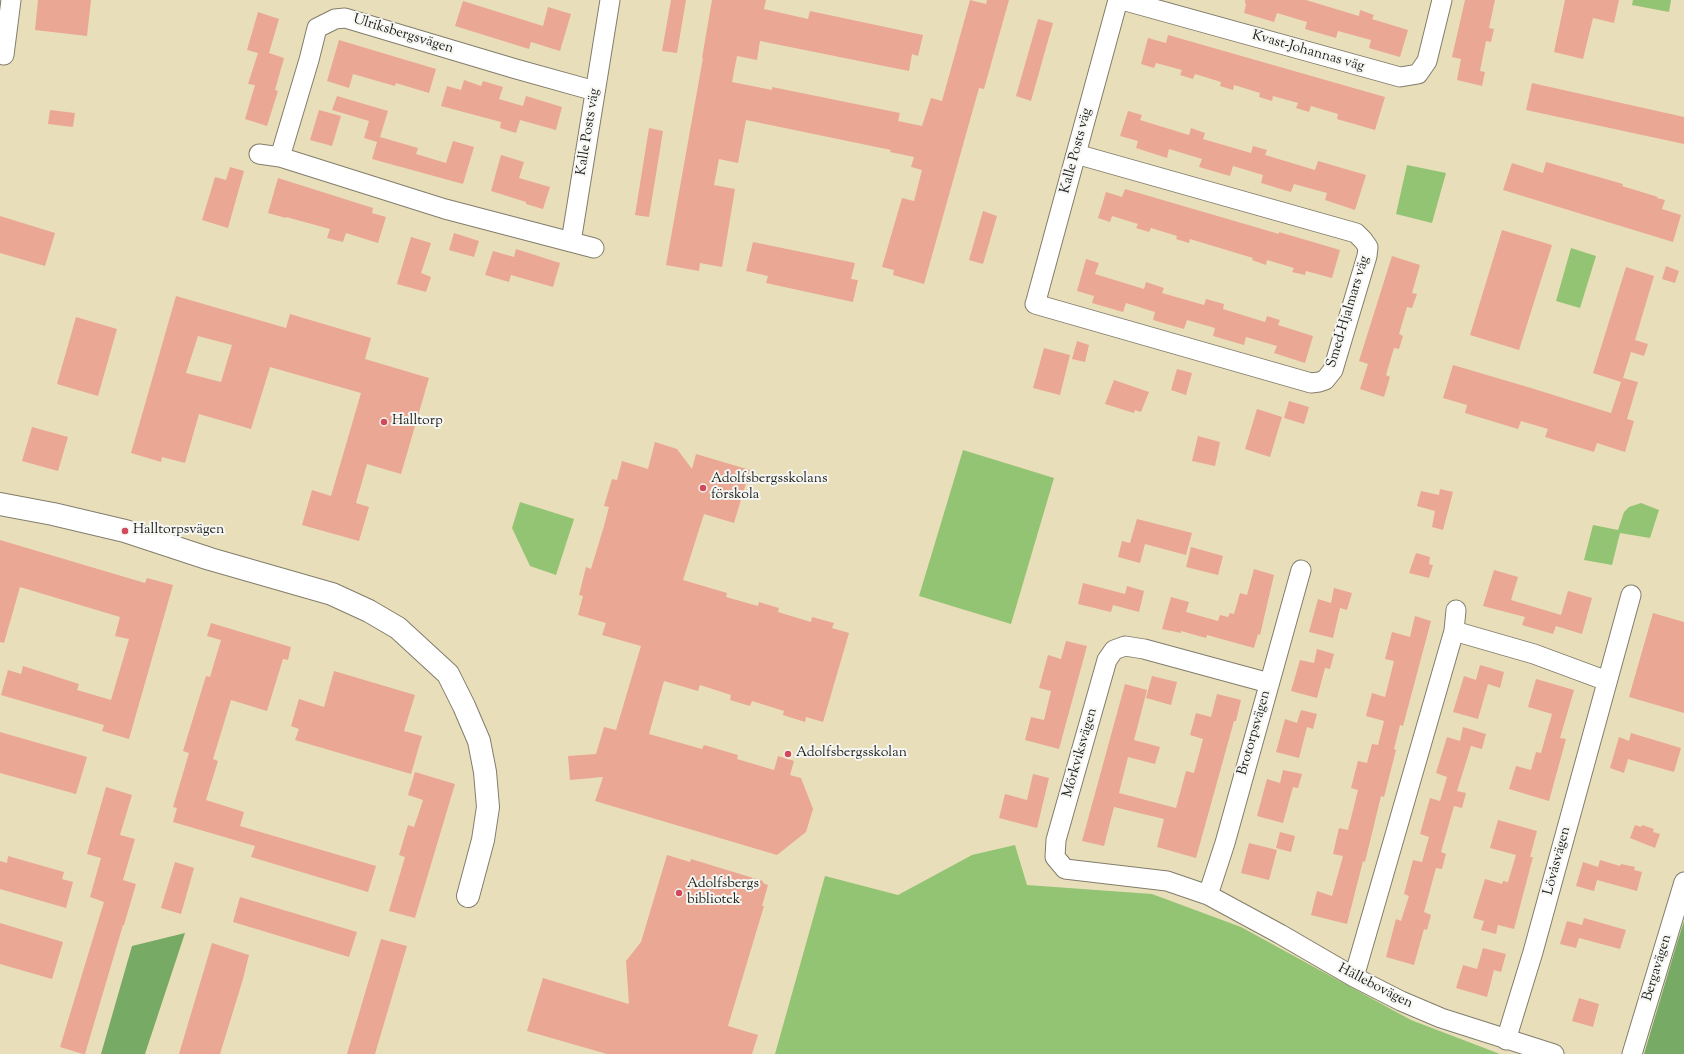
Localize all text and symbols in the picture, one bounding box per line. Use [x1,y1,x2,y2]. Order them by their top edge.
street label: Ulriksbergsvägen [351,12,455,58]
street label: Kvast-Johannas väg [1250,28,1366,76]
street label: Kalle Posts väg [574,87,604,177]
street label: Kalle Posts väg [1058,106,1096,196]
street label: Smed-Hjalmars väg [1324,254,1374,370]
place label: Halltorp [392,414,443,430]
marker: Halltorp [379,417,389,427]
place label: Adolfsbergsskolans förskola [711,472,827,504]
marker: Adolfsbergsskolans förskola [698,483,708,493]
place label: Halltorpsvägen [133,523,224,539]
marker: Halltorpsvägen [120,526,130,536]
street label: Brotorpsvägen [1235,689,1275,777]
street label: Mörkviksvägen [1060,706,1102,800]
place label: Adolfsbergsskolan [796,746,907,762]
marker: Adolfsbergsskolan [783,749,793,759]
street label: Lövåsvägen [1541,825,1575,897]
place label: Adolfsbergs bibliotek [687,877,759,910]
marker: Adolfsbergs bibliotek [674,888,684,898]
street label: Bergavägen [1640,933,1676,1003]
street label: Hällebovägen [1335,961,1415,1013]

